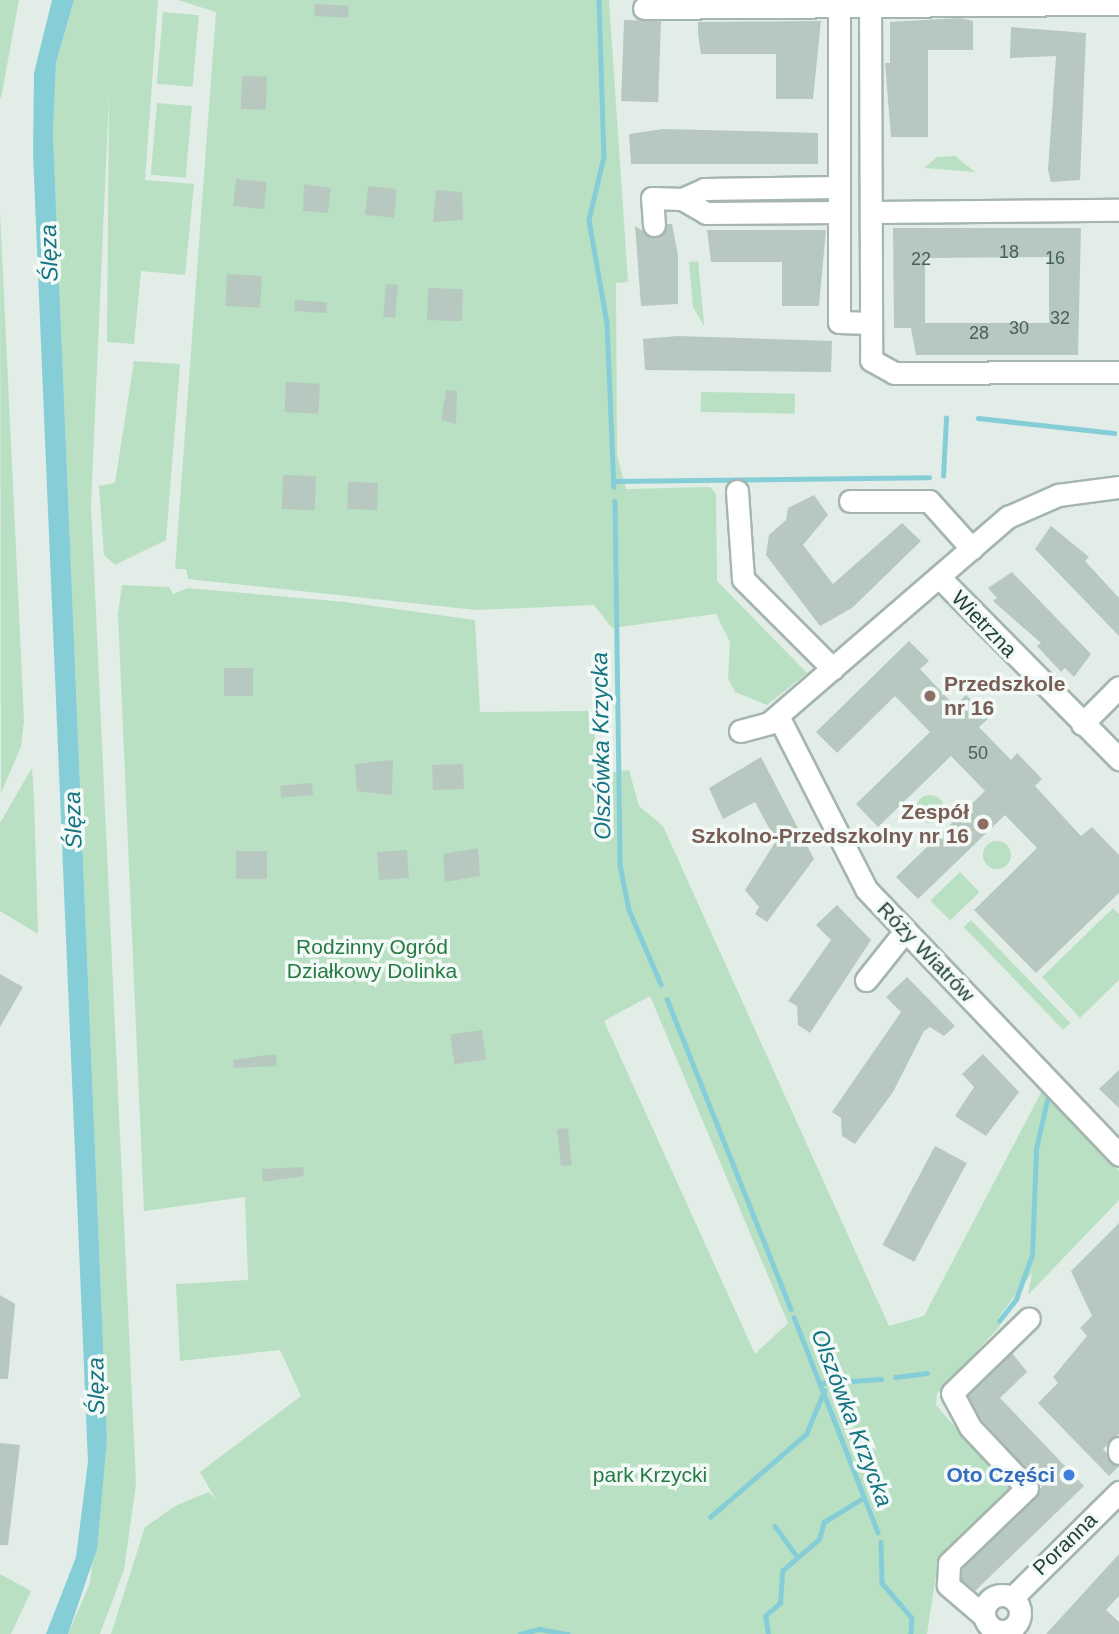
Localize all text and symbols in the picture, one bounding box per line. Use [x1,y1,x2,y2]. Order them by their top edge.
water label: Ślęza [34,224,64,282]
house number: 18 [999,241,1019,263]
house number: 16 [1045,247,1065,269]
house number: 22 [911,248,931,270]
house number: 32 [1050,307,1070,329]
house number: 30 [1009,317,1029,339]
house number: 28 [969,322,989,344]
street label: Wietrzna [946,585,1022,663]
water label: Olszówka Krzycka [586,652,616,840]
place label: Przedszkole nr 16 [944,671,1065,721]
marker: Przedszkole nr 16 [922,688,938,704]
house number: 50 [968,742,988,764]
water label: Ślęza [58,791,88,849]
place label: Zespół Szkolno-Przedszkolny nr 16 [691,799,969,849]
marker: Zespół Szkolno-Przedszkolny nr 16 [975,816,991,832]
street label: Róży Wiatrów [872,897,980,1007]
park label: Rodzinny Ogród Działkowy Dolinka [287,934,457,984]
water label: Olszówka Krzycka [805,1325,899,1511]
water label: Ślęza [82,1357,110,1415]
park label: park Krzycki [593,1462,707,1488]
place label: Oto Części [946,1462,1055,1488]
marker: Oto Części [1061,1467,1077,1483]
street label: Poranna [1028,1507,1102,1581]

